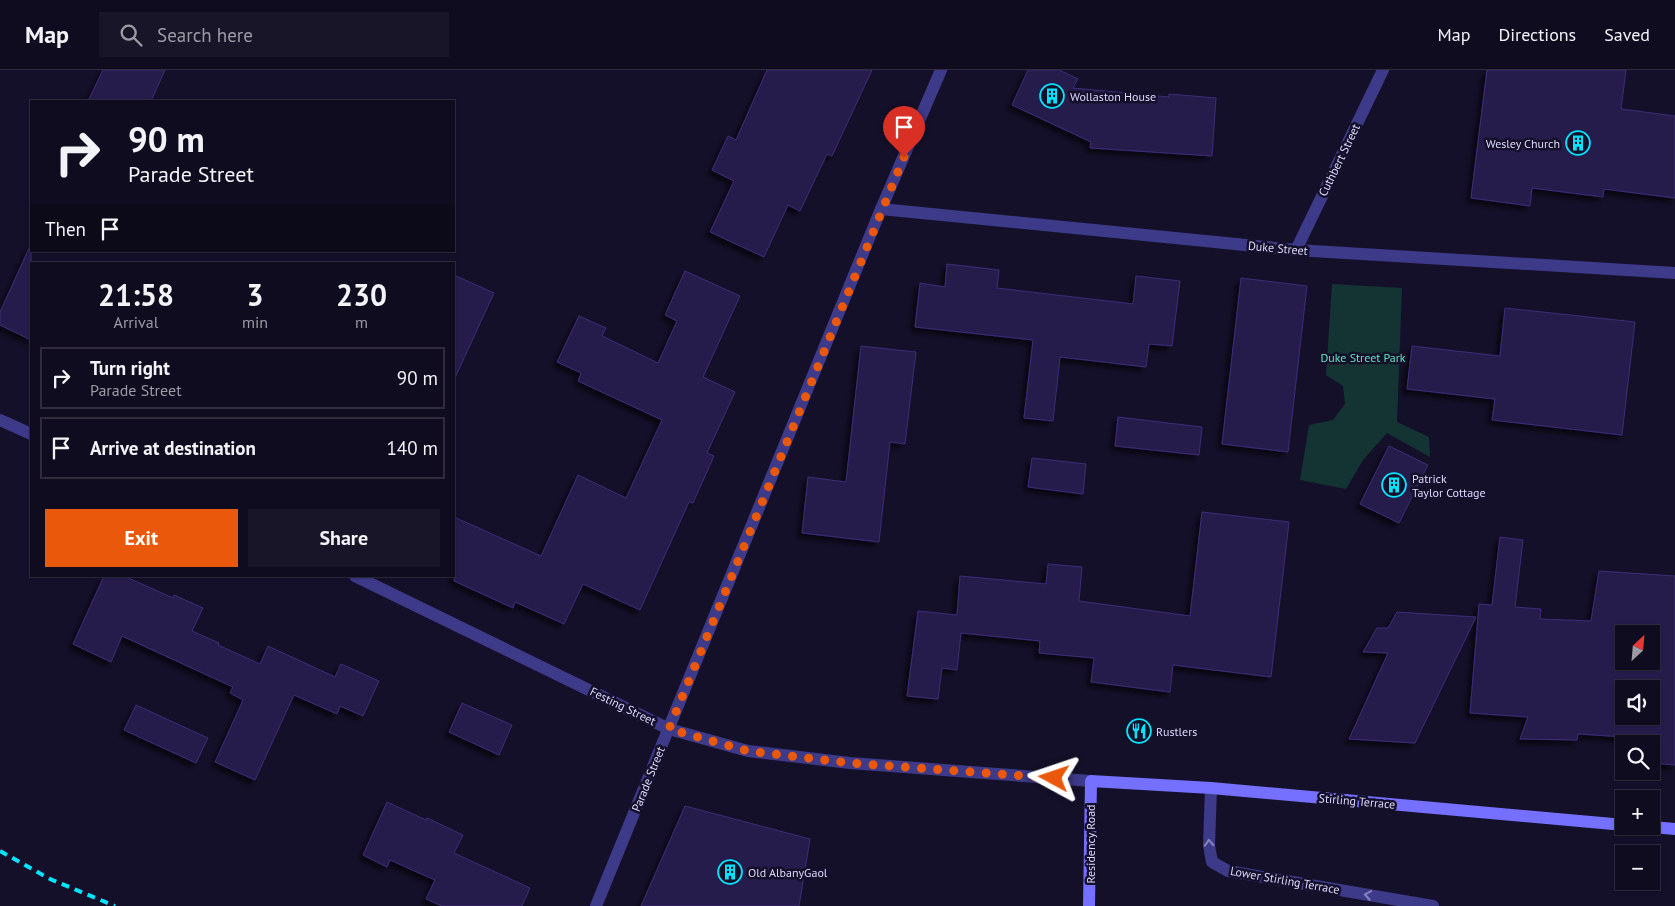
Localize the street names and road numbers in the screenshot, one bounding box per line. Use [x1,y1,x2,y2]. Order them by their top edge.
street label: Cuthbert Street [1315,121,1363,199]
street label: Duke Street [1248,238,1308,258]
street label: Festing Street [588,684,658,728]
street label: Parade Street [628,744,668,814]
street label: Stirling Terrace [1318,790,1396,812]
street label: Residency Road [1083,804,1098,884]
street label: Lower Stirling Terrace [1229,863,1341,897]

